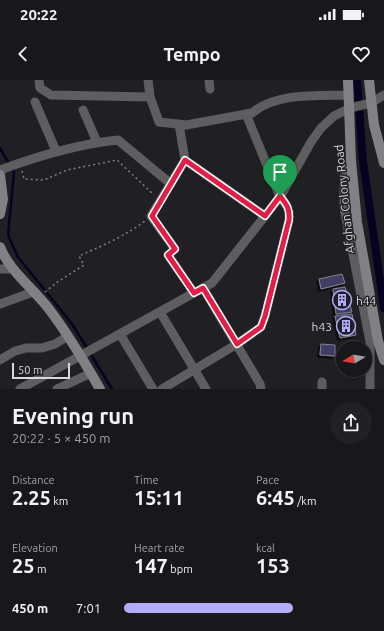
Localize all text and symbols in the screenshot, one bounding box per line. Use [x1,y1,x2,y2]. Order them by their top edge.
text: 20:22 [20,6,58,23]
icon: back [12,43,34,65]
icon: heart [350,43,372,65]
text: Tempo [163,44,221,64]
street label: Afghan Colony Road [332,144,356,254]
pin [263,155,297,196]
icon: arrive [269,161,291,183]
building icon: h44 [331,289,353,311]
place label: h44 [356,294,377,307]
building icon: h43 [335,315,357,337]
place label: h43 [312,320,332,333]
north arrow [336,341,372,377]
map controls [336,341,372,377]
scale bar [12,361,70,380]
text: 50 m [18,364,42,376]
button: share [330,402,372,444]
text: Evening run [12,403,134,428]
text: 20:22 · 5 × 450 m [12,431,111,445]
text: Distance [12,474,55,486]
text: Time [134,474,159,486]
text: Pace [256,474,279,486]
text: 2.25 [12,486,51,509]
text: 15:11 [134,486,184,509]
text: 6:45 [256,486,295,509]
text: km [51,495,68,507]
text: /km [295,495,316,507]
text: Elevation [12,542,58,554]
text: Heart rate [134,542,185,554]
text: kcal [256,542,275,554]
text: 25 [12,554,35,577]
text: 147 [134,554,168,577]
text: 153 [256,554,290,577]
text: m [35,563,47,575]
text: bpm [168,563,193,575]
text: 450 m [12,601,48,615]
text: 7:01 [76,601,101,615]

